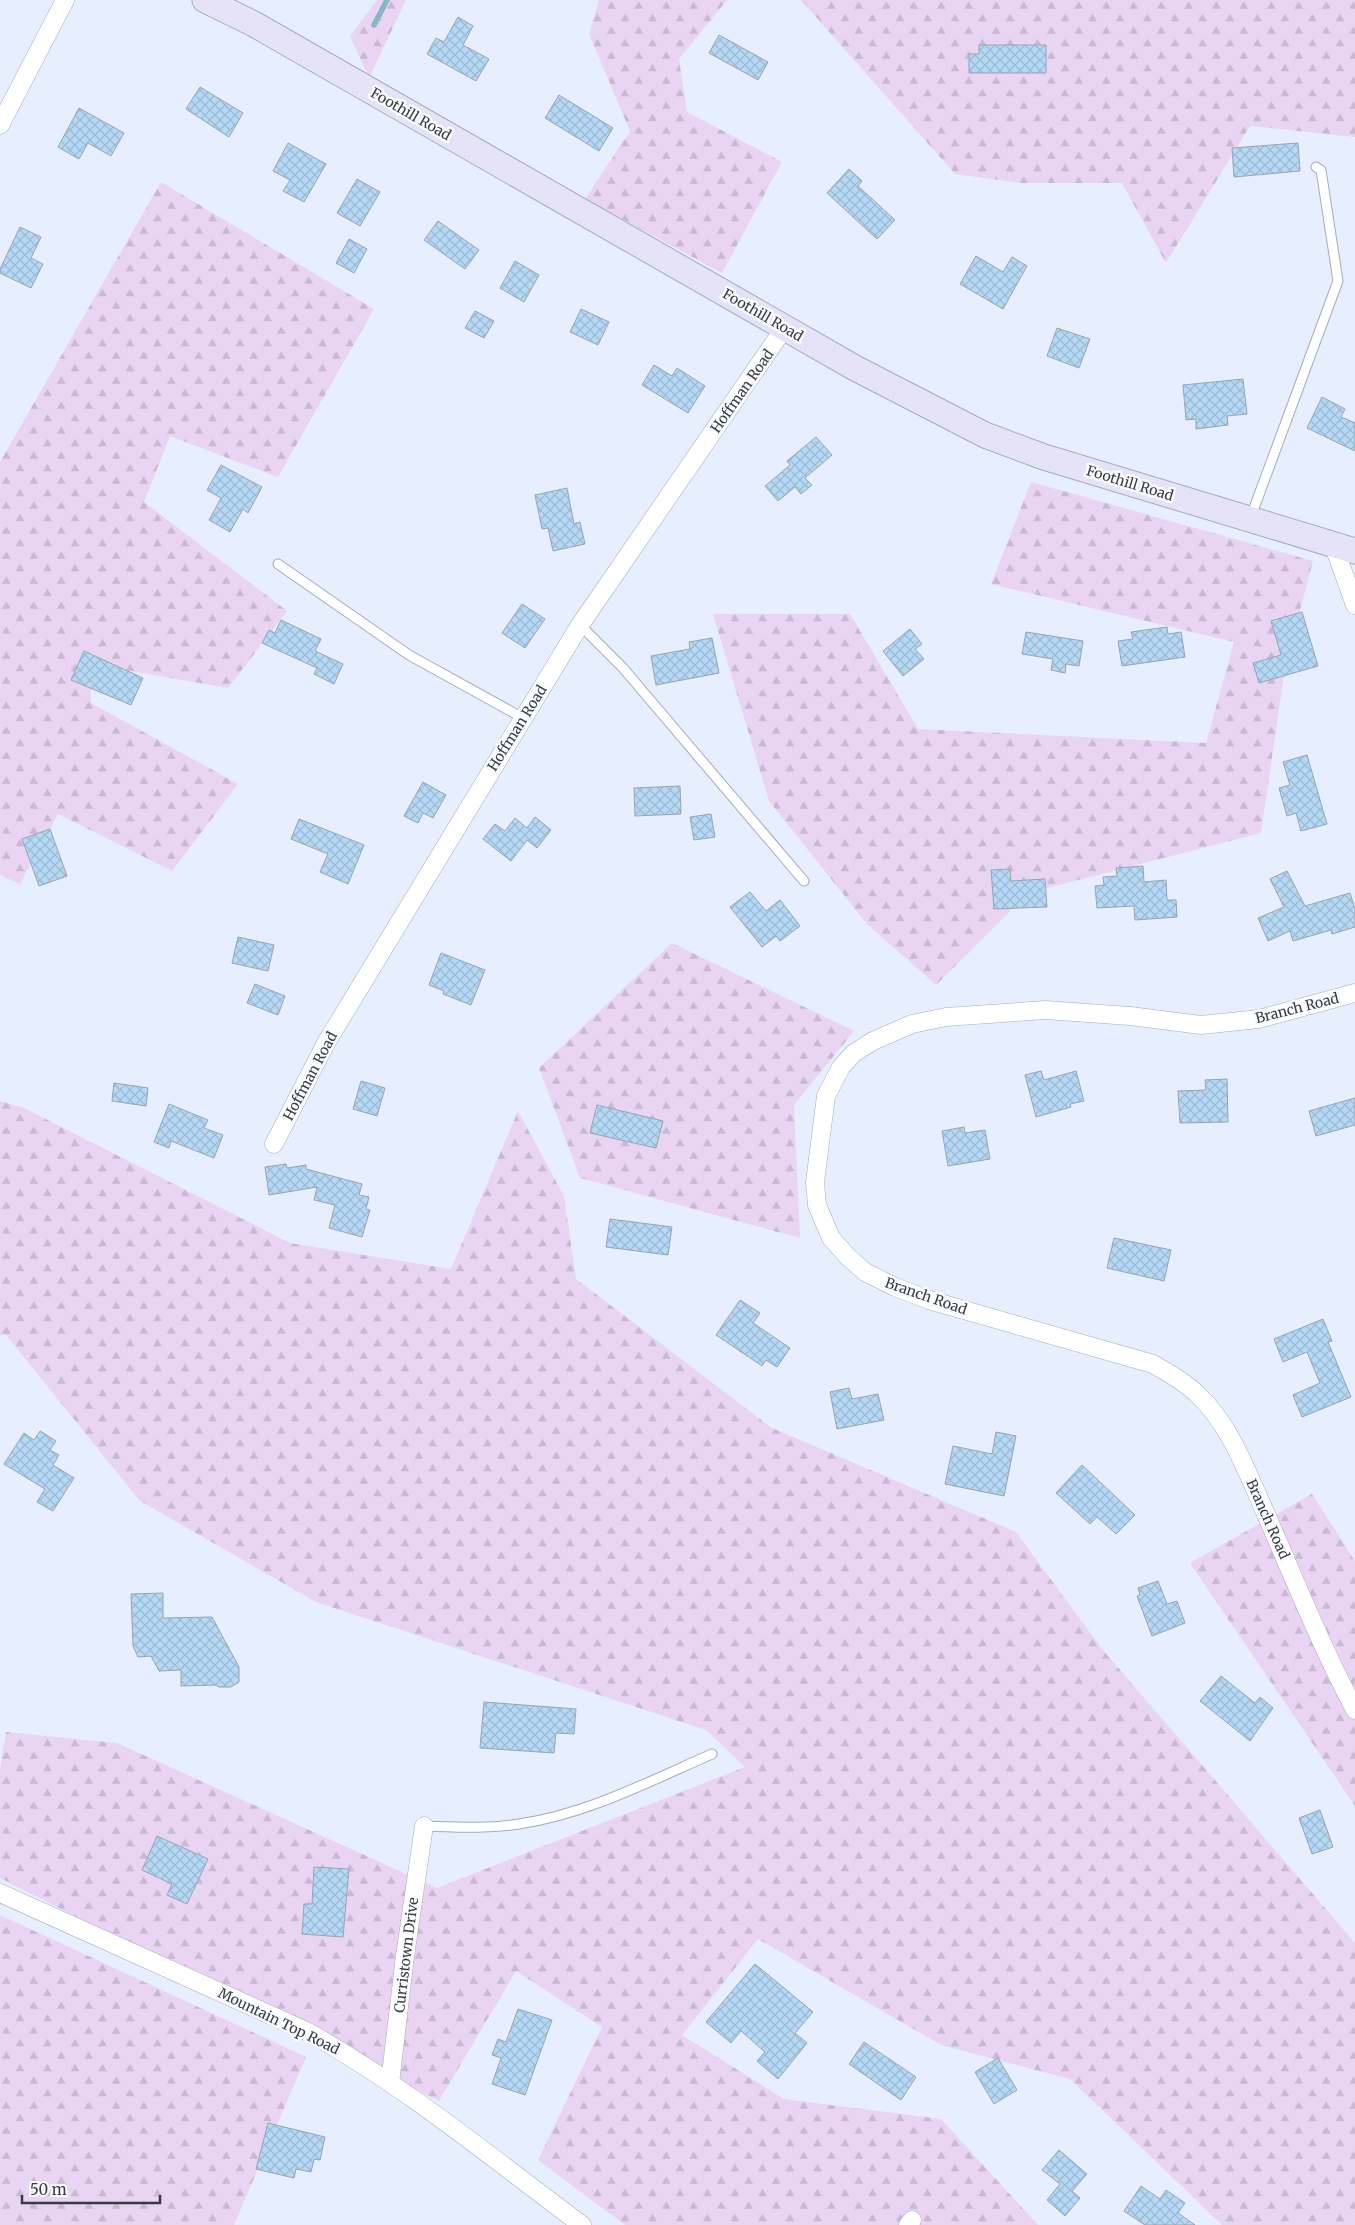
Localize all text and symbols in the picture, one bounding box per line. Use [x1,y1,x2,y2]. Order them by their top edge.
street label: Foothill Road [368,84,455,145]
street label: Foothill Road [720,285,807,346]
street label: Hoffman Road [707,345,778,436]
street label: Foothill Road [1084,461,1176,505]
street label: Hoffman Road [483,681,551,774]
street label: Branch Road [1253,989,1341,1027]
street label: Hoffman Road [279,1028,341,1124]
street label: Branch Road [883,1274,970,1319]
street label: Branch Road [1242,1476,1294,1562]
street label: Curristown Drive [390,1896,422,2014]
street label: Mountain Top Road [215,1984,343,2059]
scale bar [22,2172,160,2204]
text: 50 m [30,2180,67,2199]

